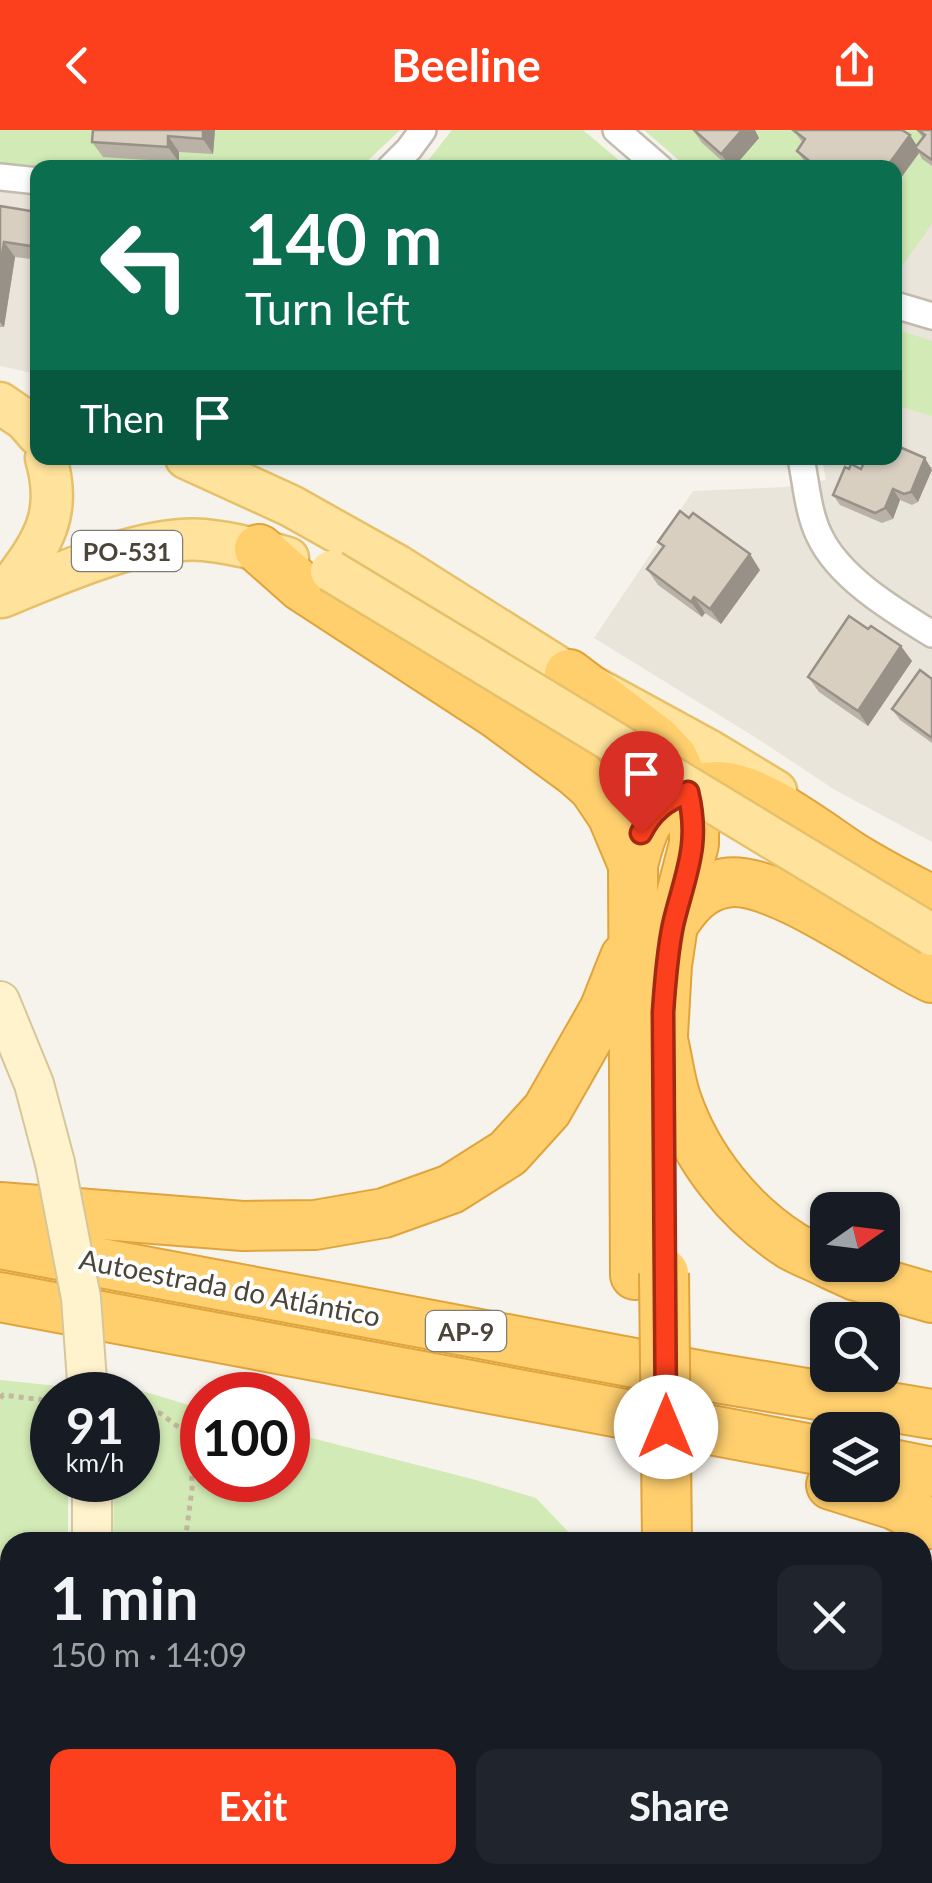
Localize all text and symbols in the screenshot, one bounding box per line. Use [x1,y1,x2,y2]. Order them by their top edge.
icon: back [50,38,105,93]
text: Beeline [391,38,541,92]
icon: share [827,38,882,93]
text: 140 m [245,196,442,280]
icon: left [80,200,210,330]
text: Turn left [245,281,410,335]
icon: arrive [185,390,240,445]
text: Then [80,395,165,441]
road number: PO-531 [72,531,182,571]
pin [599,731,684,834]
icon: arrive [614,746,669,801]
north arrow [810,1192,900,1282]
map controls [810,1192,900,1502]
street label: Autoestrada do Atlántico [77,1241,383,1333]
button: search [810,1302,900,1392]
road number: AP-9 [426,1311,506,1351]
speed limit sign: 100 [180,1372,310,1502]
position arrow [614,1375,718,1479]
text: 91 [66,1395,124,1455]
button: layers [810,1412,900,1502]
text: km/h [66,1447,124,1477]
text: 1 min [50,1561,199,1633]
button: close [777,1565,882,1670]
text: 150 m · 14:09 [50,1635,247,1674]
button: Exit [50,1749,456,1864]
button: Share [476,1749,882,1864]

